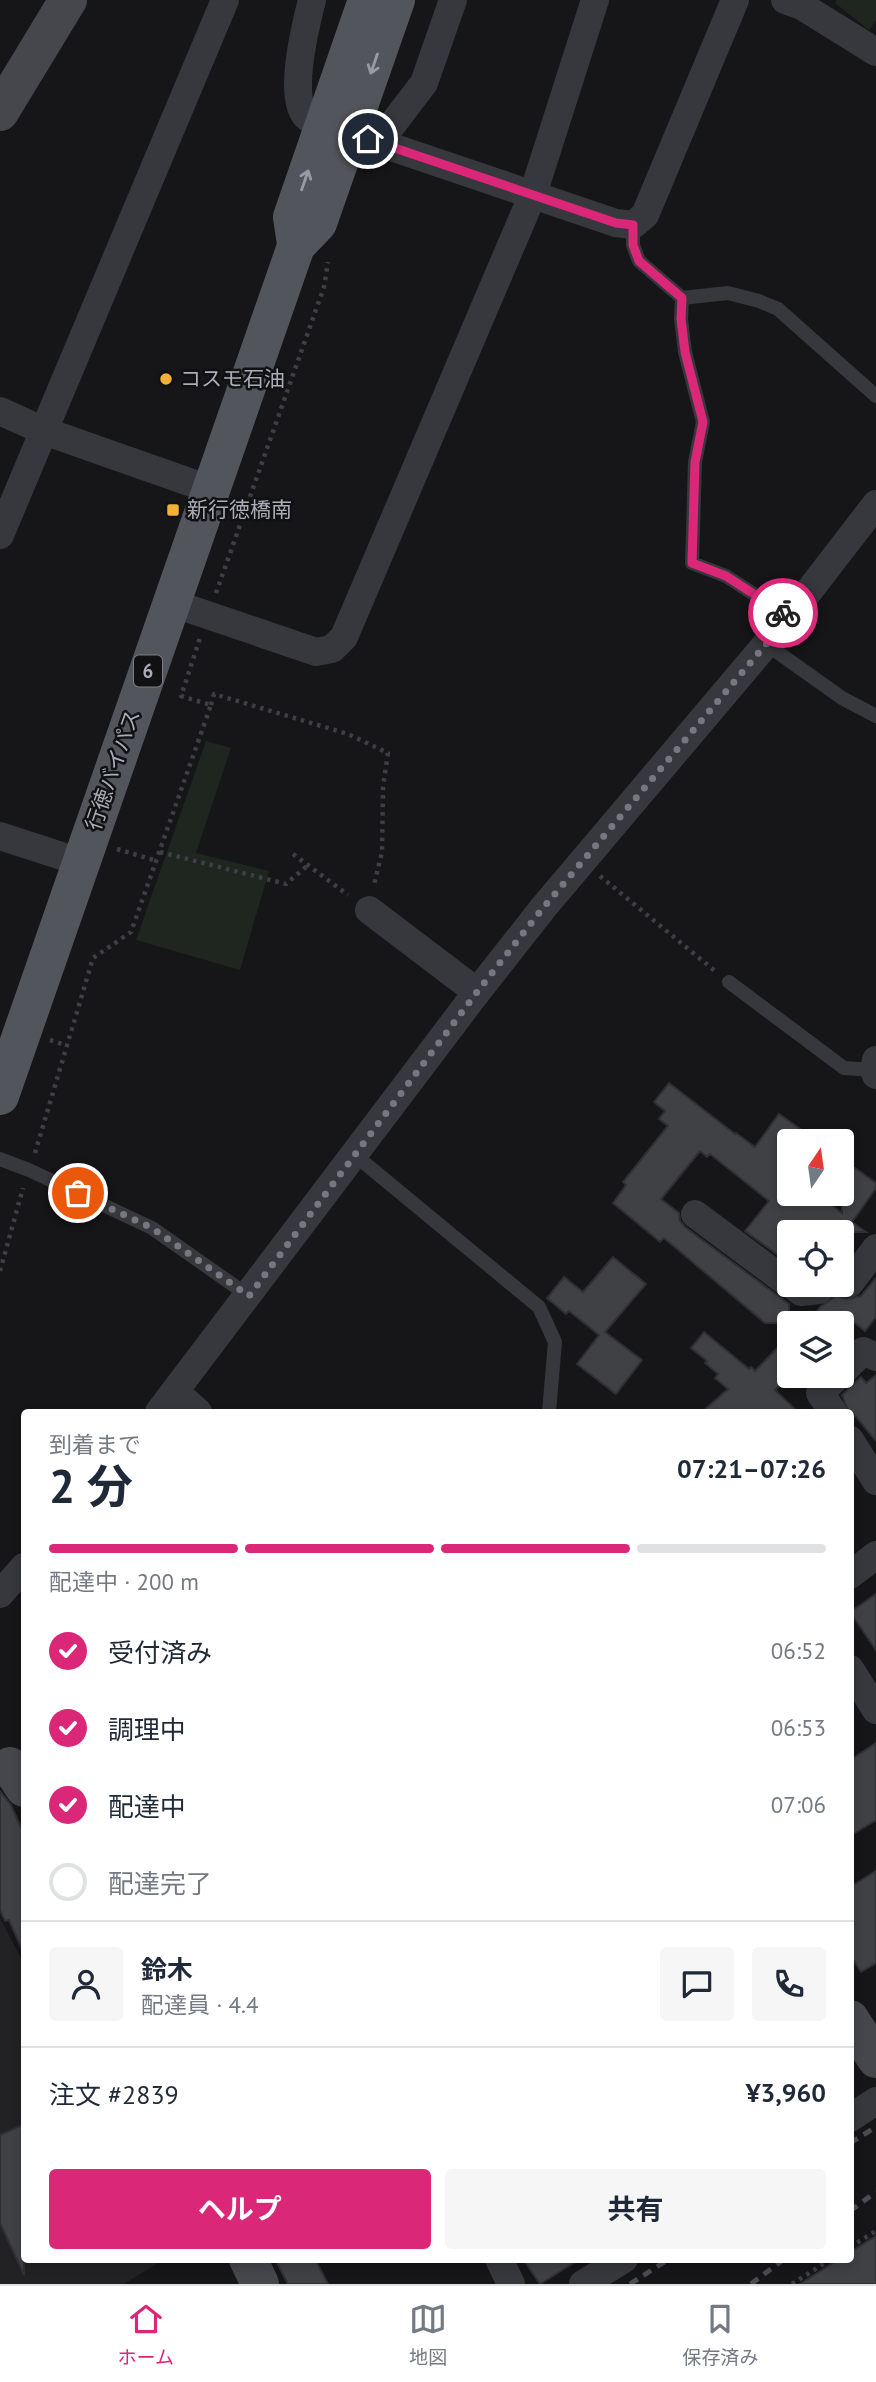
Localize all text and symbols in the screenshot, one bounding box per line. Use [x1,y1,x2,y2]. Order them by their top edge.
one-way arrow [367,53,379,75]
pin [338,109,398,169]
icon: home [349,120,387,158]
one-way arrow [300,169,312,191]
place label: コスモ石油 [180,365,285,392]
marker: コスモ石油 [158,371,174,387]
place label: 新行徳橋南 [187,496,292,523]
marker: 新行徳橋南 [165,502,181,518]
courier [748,578,818,648]
icon: bike [764,594,802,632]
road number: 6 [134,656,162,686]
street label: 行徳バイパス [79,706,146,834]
north arrow [777,1129,854,1206]
map controls [777,1129,854,1388]
pin [48,1163,108,1223]
icon: bag [59,1174,97,1212]
button: locate [777,1220,854,1297]
button: layers [777,1311,854,1388]
text: 到着まで [49,1430,141,1459]
text: 07:21–07:26 [677,1452,826,1485]
text: 2 分 [49,1456,133,1516]
text: 配達中 · 200 m [49,1567,199,1596]
icon: check [49,1632,87,1670]
text: 受付済み [108,1636,212,1669]
text: 06:52 [771,1636,826,1665]
icon: check [49,1709,87,1747]
text: 調理中 [108,1713,186,1746]
text: 06:53 [771,1713,826,1742]
icon: check [49,1786,87,1824]
text: 配達中 [108,1790,186,1823]
text: 07:06 [771,1790,826,1819]
text: 配達完了 [108,1867,212,1900]
button: person [49,1947,123,2021]
button: chat [660,1947,734,2021]
button: phone [752,1947,826,2021]
text: 鈴木 [141,1953,193,1986]
text: 配達員 · 4.4 [141,1990,258,2019]
text: ¥3,960 [746,2076,826,2109]
text: 注文 #2839 [49,2078,179,2111]
button: ヘルプ [49,2169,431,2249]
button: 共有 [445,2169,826,2249]
tab: ホーム [118,2300,174,2369]
tab: 地図 [409,2300,447,2369]
tab: 保存済み [682,2300,758,2369]

